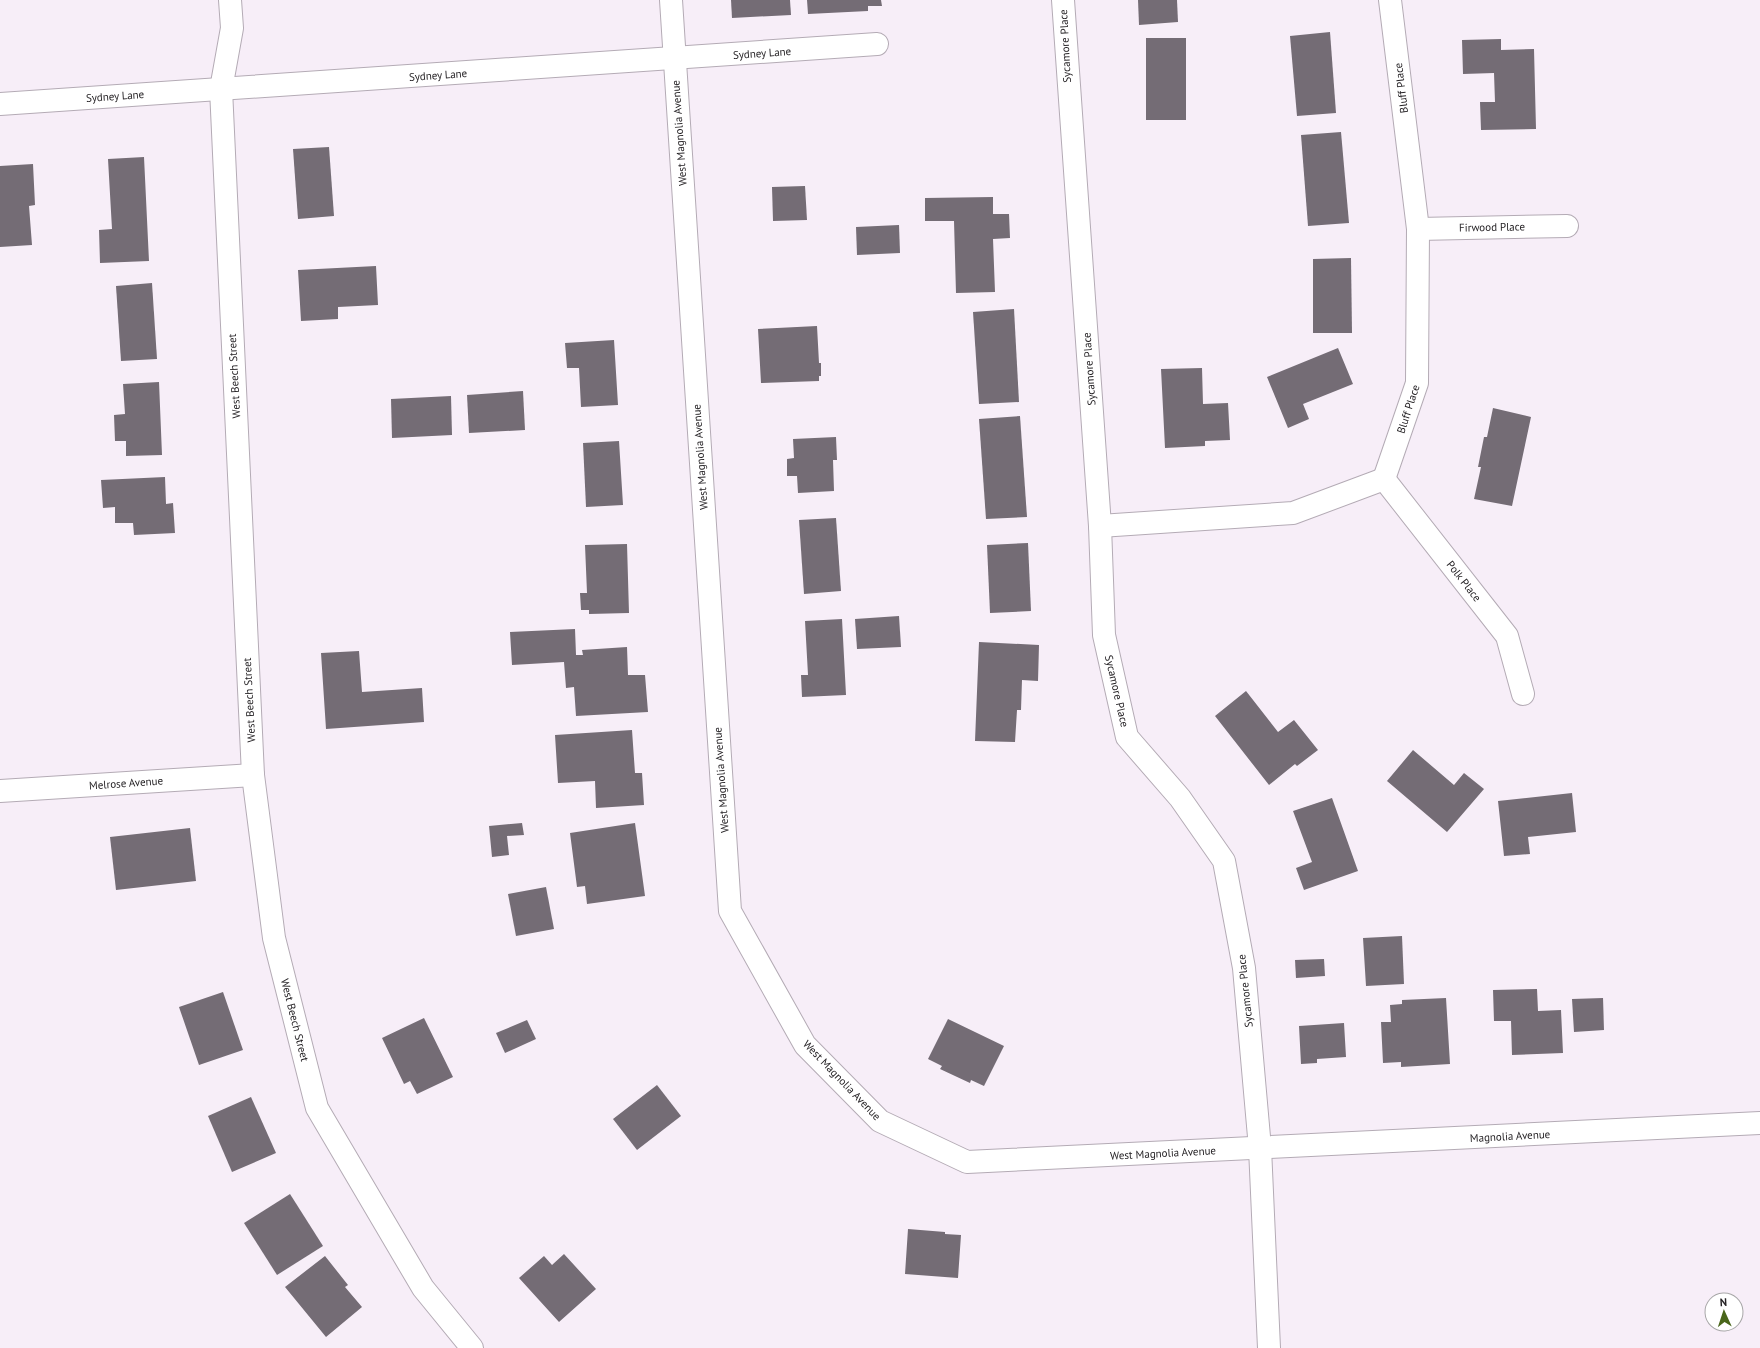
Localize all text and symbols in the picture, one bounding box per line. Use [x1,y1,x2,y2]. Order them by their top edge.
street label: Sycamore Place [1056,9,1074,83]
street label: Sydney Lane [732,44,792,62]
street label: Bluff Place [1391,62,1411,114]
street label: Sydney Lane [408,66,468,84]
street label: West Magnolia Avenue [668,79,690,186]
street label: Sydney Lane [85,87,145,105]
street label: Firwood Place [1459,219,1526,235]
street label: Sycamore Place [1079,331,1099,406]
street label: West Beech Street [225,333,243,419]
street label: Bluff Place [1394,382,1423,435]
street label: West Magnolia Avenue [689,403,711,510]
street label: Polk Place [1444,558,1484,604]
street label: Sycamore Place [1102,654,1132,729]
street label: West Beech Street [240,657,258,743]
street label: West Magnolia Avenue [710,726,732,833]
street label: Melrose Avenue [88,773,164,793]
street label: Sycamore Place [1234,953,1256,1028]
street label: West Beech Street [278,977,312,1063]
street label: West Magnolia Avenue [800,1037,884,1123]
street label: Magnolia Avenue [1469,1127,1551,1145]
street label: West Magnolia Avenue [1110,1143,1217,1163]
north arrow [1704,1292,1744,1332]
text: N [1719,1295,1727,1309]

